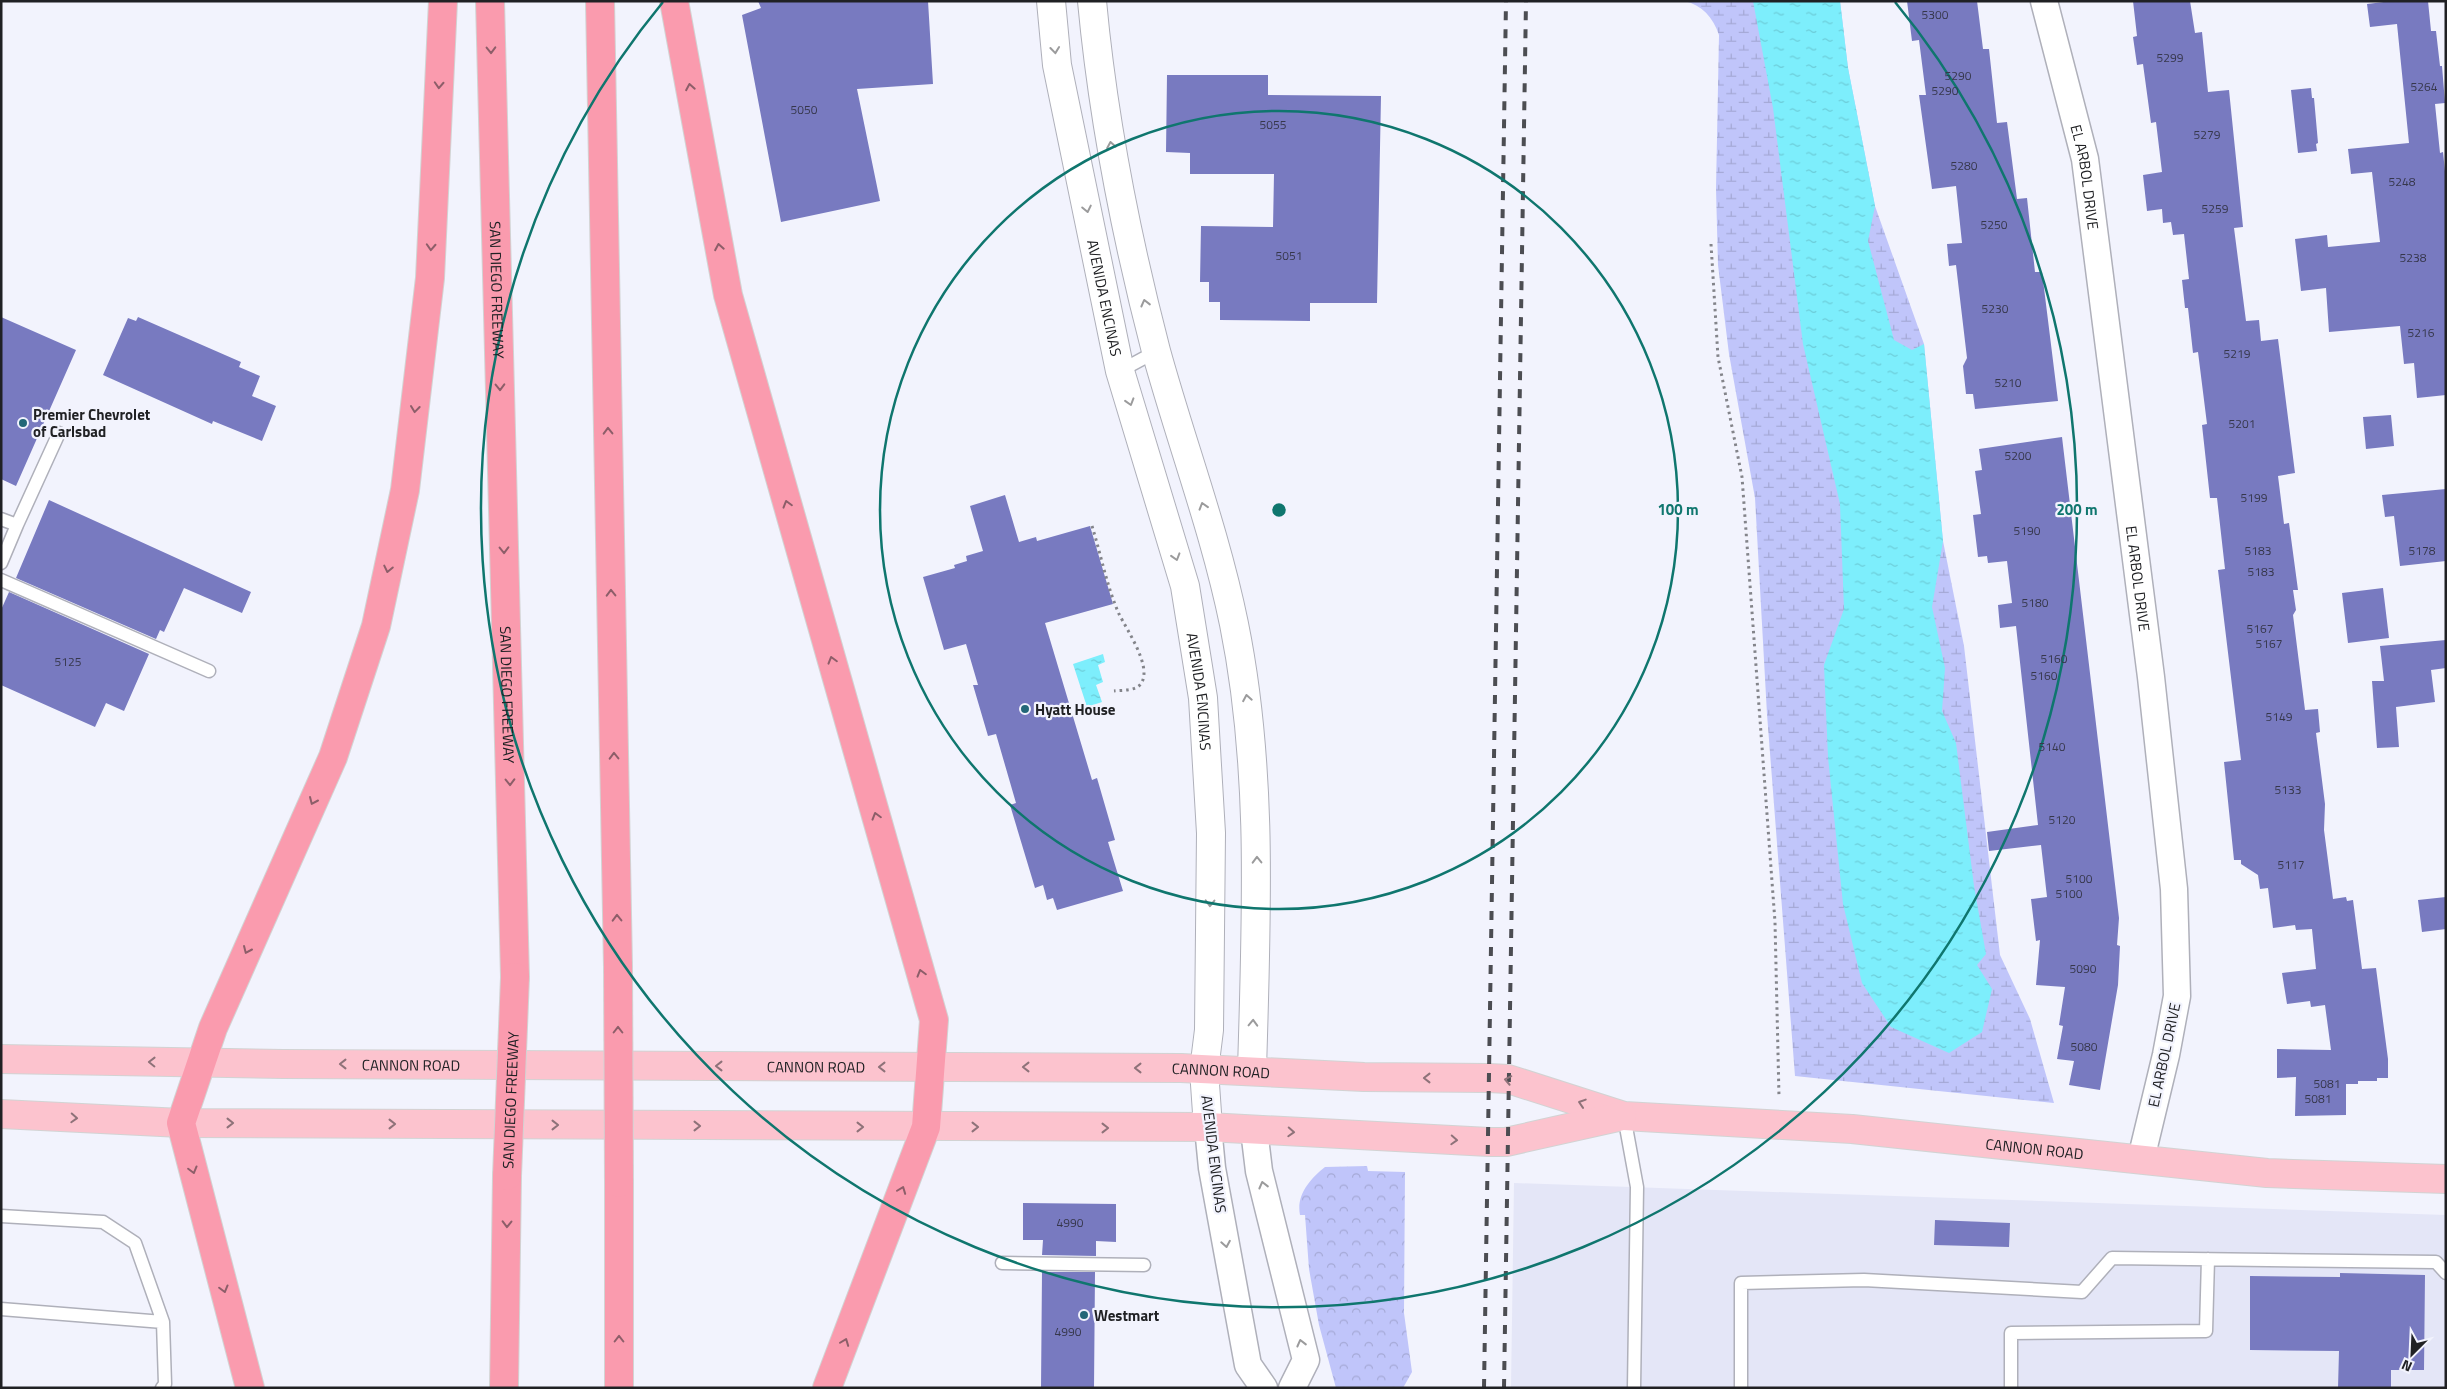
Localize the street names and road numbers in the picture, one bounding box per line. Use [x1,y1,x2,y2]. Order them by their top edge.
street label: EL ARBOL DRIVE [2065,122,2105,231]
street label: SAN DIEGO FREEWAY [484,221,511,359]
street label: AVENIDA ENCINAS [1082,237,1128,358]
street label: EL ARBOL DRIVE [2120,524,2157,633]
street label: SAN DIEGO FREEWAY [495,626,521,764]
street label: AVENIDA ENCINAS [1181,631,1218,751]
street label: EL ARBOL DRIVE [2142,1001,2186,1109]
street label: SAN DIEGO FREEWAY [496,1031,524,1169]
street label: CANNON ROAD [362,1053,460,1076]
street label: CANNON ROAD [767,1055,865,1078]
street label: CANNON ROAD [1172,1056,1271,1084]
street label: AVENIDA ENCINAS [1195,1094,1233,1214]
street label: CANNON ROAD [1984,1132,2085,1165]

